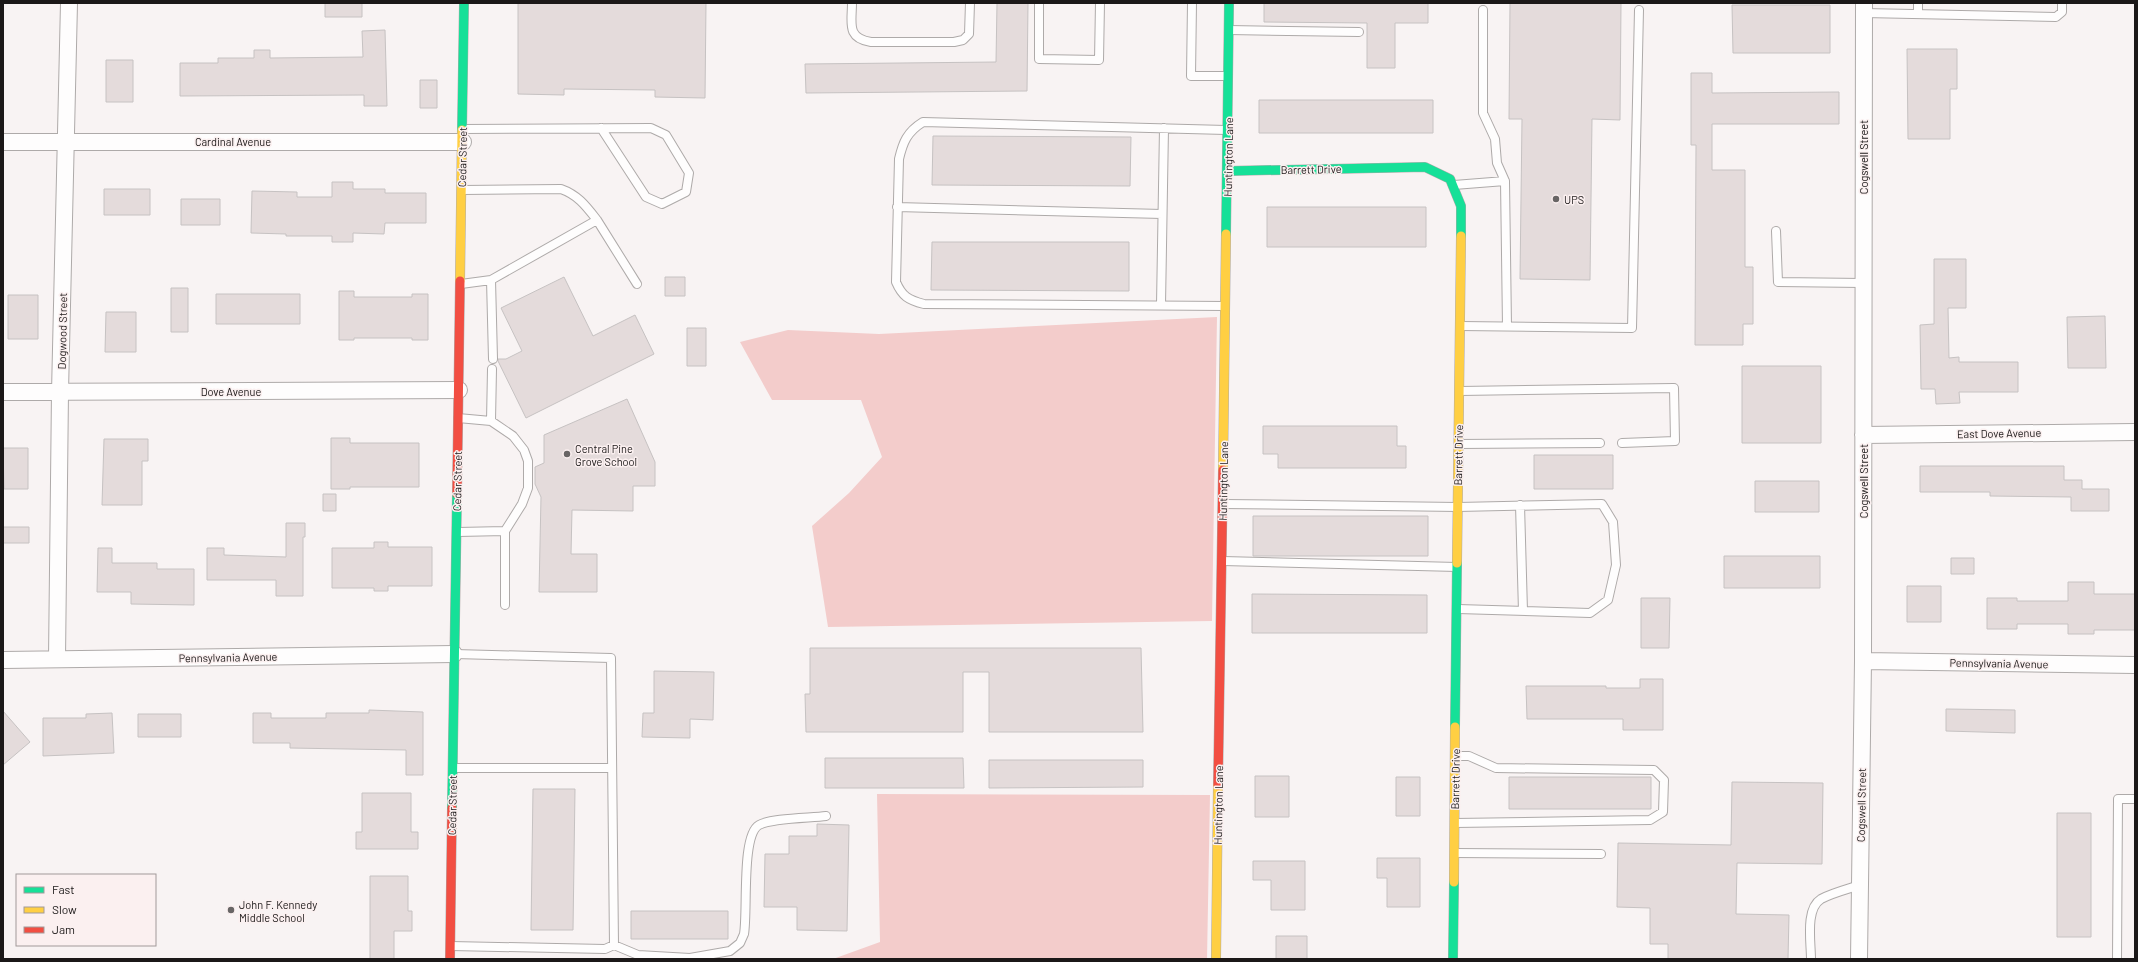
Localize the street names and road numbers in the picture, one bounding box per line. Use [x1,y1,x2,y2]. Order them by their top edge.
street label: Huntington Lane [1221,117,1235,197]
street label: Cogswell Street [1857,120,1870,194]
street label: Cedar Street [455,127,469,187]
street label: Cardinal Avenue [195,135,271,148]
street label: Barrett Drive [1280,162,1342,176]
street label: Dogwood Street [55,293,69,369]
street label: Dove Avenue [201,385,261,398]
street label: Barrett Drive [1451,424,1465,486]
street label: East Dove Avenue [1957,426,2041,440]
street label: Huntington Lane [1216,441,1230,521]
street label: Cogswell Street [1857,444,1870,518]
street label: Cedar Street [450,451,464,511]
street label: Pennsylvania Avenue [178,650,278,664]
street label: Pennsylvania Avenue [1949,656,2049,670]
street label: Barrett Drive [1448,748,1462,810]
street label: Huntington Lane [1211,765,1225,845]
street label: Cogswell Street [1854,768,1868,842]
street label: Cedar Street [445,775,459,835]

